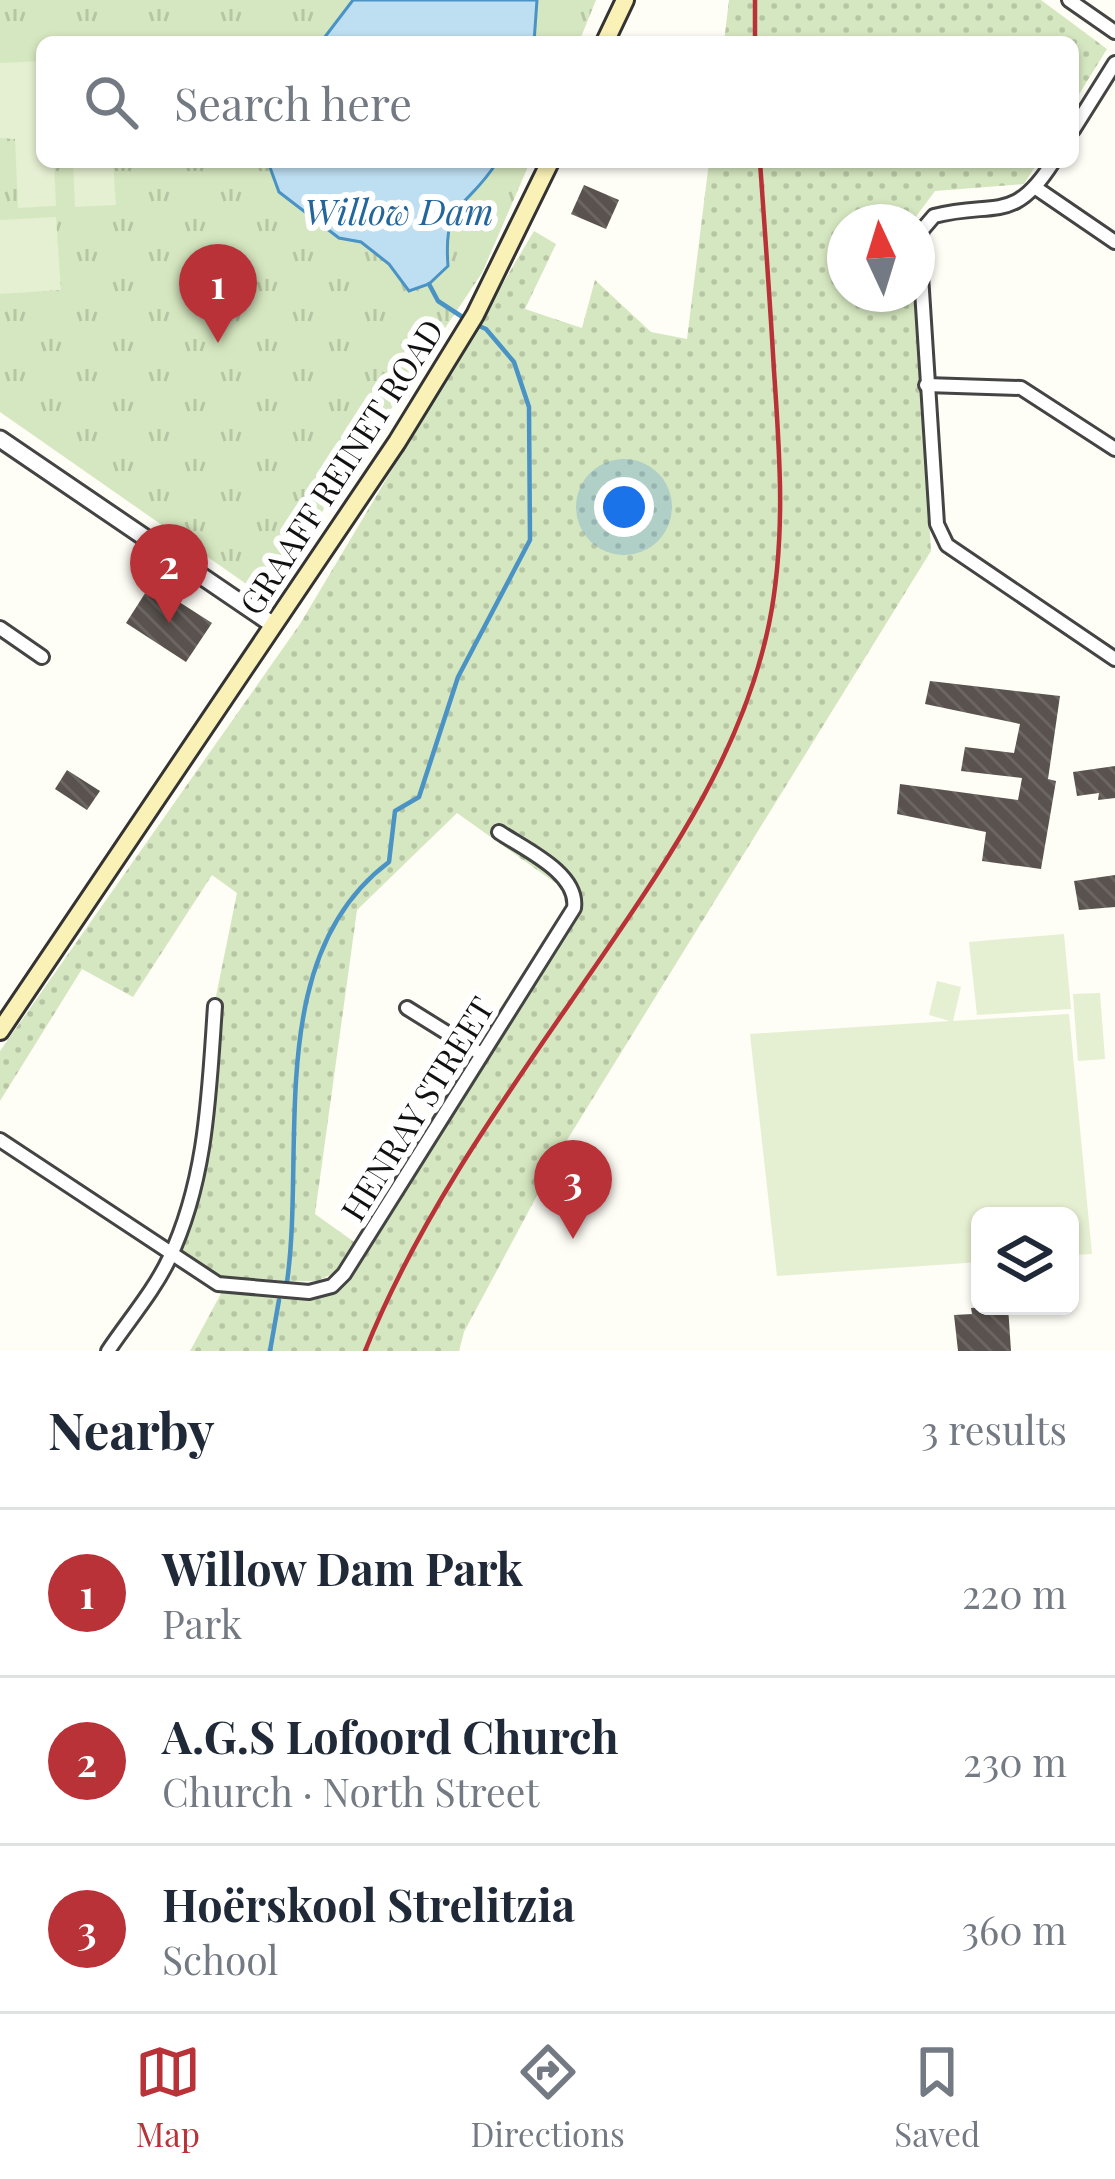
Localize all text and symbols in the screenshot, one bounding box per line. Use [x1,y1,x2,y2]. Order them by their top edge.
search box [36,36,1079,168]
icon: search [78,69,144,135]
text: Search here [174,72,412,132]
water label: Willow Dam [304,186,494,234]
north arrow [827,204,935,312]
pin: 1 [179,244,257,343]
street label: GRAAFF REINET ROAD [228,310,452,622]
your location [594,477,654,537]
pin: 2 [130,524,208,623]
street label: HENRAY STREET [330,988,502,1228]
pin: 3 [534,1140,612,1239]
map controls [971,1207,1079,1315]
button: layers [971,1207,1079,1315]
text: Nearby [48,1395,214,1463]
text: 3 results [921,1403,1067,1455]
text: Willow Dam Park [162,1537,523,1597]
text: 1 [80,1567,94,1619]
text: 220 m [962,1567,1067,1619]
text: Park [162,1597,242,1649]
text: A.G.S Lofoord Church [162,1705,619,1765]
text: 2 [77,1735,97,1787]
text: 230 m [963,1735,1067,1787]
text: Church · North Street [162,1765,539,1817]
text: Hoërskool Strelitzia [162,1873,575,1933]
text: 3 [77,1903,97,1955]
text: 360 m [962,1903,1067,1955]
text: School [162,1933,278,1985]
tab: Map [135,2039,201,2155]
tab: Directions [470,2039,625,2155]
tab: Saved [894,2039,980,2155]

